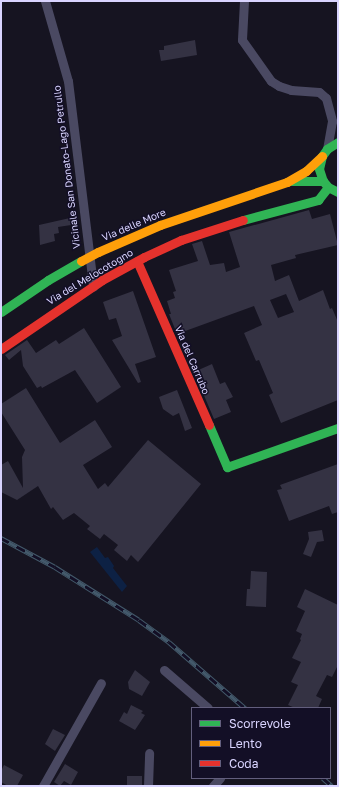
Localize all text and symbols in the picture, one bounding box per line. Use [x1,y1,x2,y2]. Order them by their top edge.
street label: Vicinale San Donato-Lago Petrullo [51,85,83,249]
street label: Via delle More [100,206,168,244]
street label: Via del Melocotogno [45,247,135,307]
street label: Via del Carrubo [172,324,212,396]
legend [191,707,331,779]
text: Scorrevole [229,716,291,731]
text: Lento [229,736,262,751]
text: Coda [229,756,259,771]

